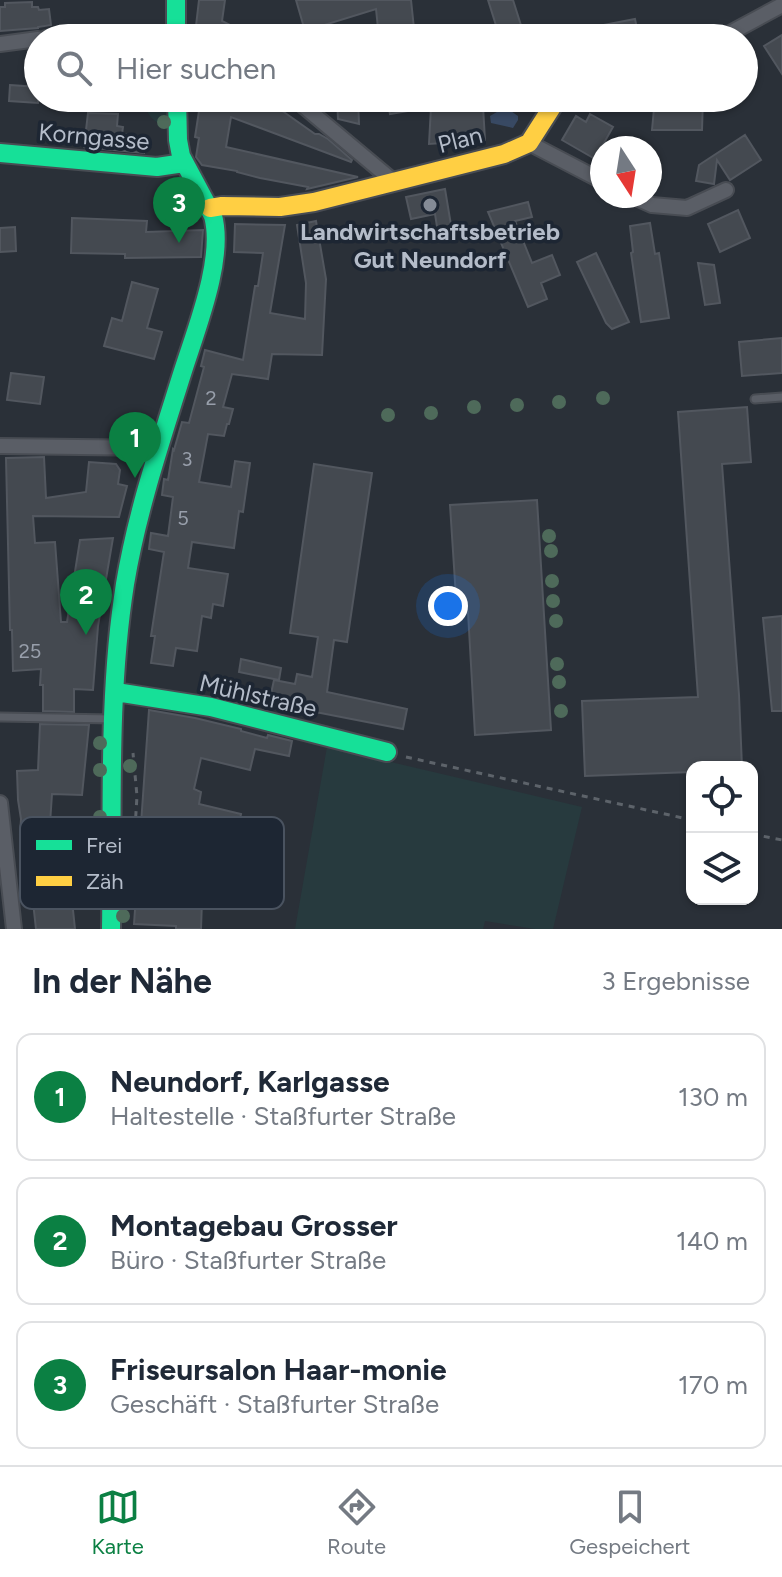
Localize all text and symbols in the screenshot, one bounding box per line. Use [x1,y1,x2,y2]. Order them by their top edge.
search box [24,24,758,112]
icon: search [52,46,96,90]
text: Hier suchen [116,50,276,87]
street label: Korngasse [37,117,151,156]
street label: Plan [435,120,485,159]
north arrow [590,136,662,208]
pin: 3 [153,177,205,243]
marker: Landwirtschaftsbetrieb Gut Neundorf [421,196,439,214]
place label: Landwirtschaftsbetrieb Gut Neundorf [300,217,560,274]
house number: 2 [205,386,217,410]
pin: 1 [109,412,161,478]
house number: 3 [182,447,192,471]
house number: 5 [177,506,189,530]
pin: 2 [60,569,112,635]
your location [428,586,468,626]
house number: 25 [19,639,41,663]
street label: Mühlstraße [197,668,320,723]
map controls [686,761,758,905]
button: locate [686,761,758,833]
legend [20,817,284,909]
text: Frei [86,832,122,859]
button: layers [686,833,758,905]
text: Zäh [86,868,124,895]
text: In der Nähe [32,961,212,1002]
text: 3 Ergebnisse [602,965,750,997]
text: Neundorf, Karlgasse [110,1063,390,1100]
text: 1 [55,1081,65,1113]
text: 130 m [678,1081,748,1113]
text: Haltestelle · Staßfurter Straße [110,1100,456,1132]
text: Montagebau Grosser [110,1207,398,1244]
text: 2 [52,1225,68,1257]
text: 140 m [676,1225,748,1257]
text: Büro · Staßfurter Straße [110,1244,386,1276]
text: Friseursalon Haar-monie [110,1351,447,1388]
text: 3 [53,1369,67,1401]
text: 170 m [678,1369,748,1401]
text: Geschäft · Staßfurter Straße [110,1388,439,1420]
tab: Karte [92,1485,144,1560]
tab: Route [327,1485,386,1560]
tab: Gespeichert [569,1485,690,1560]

